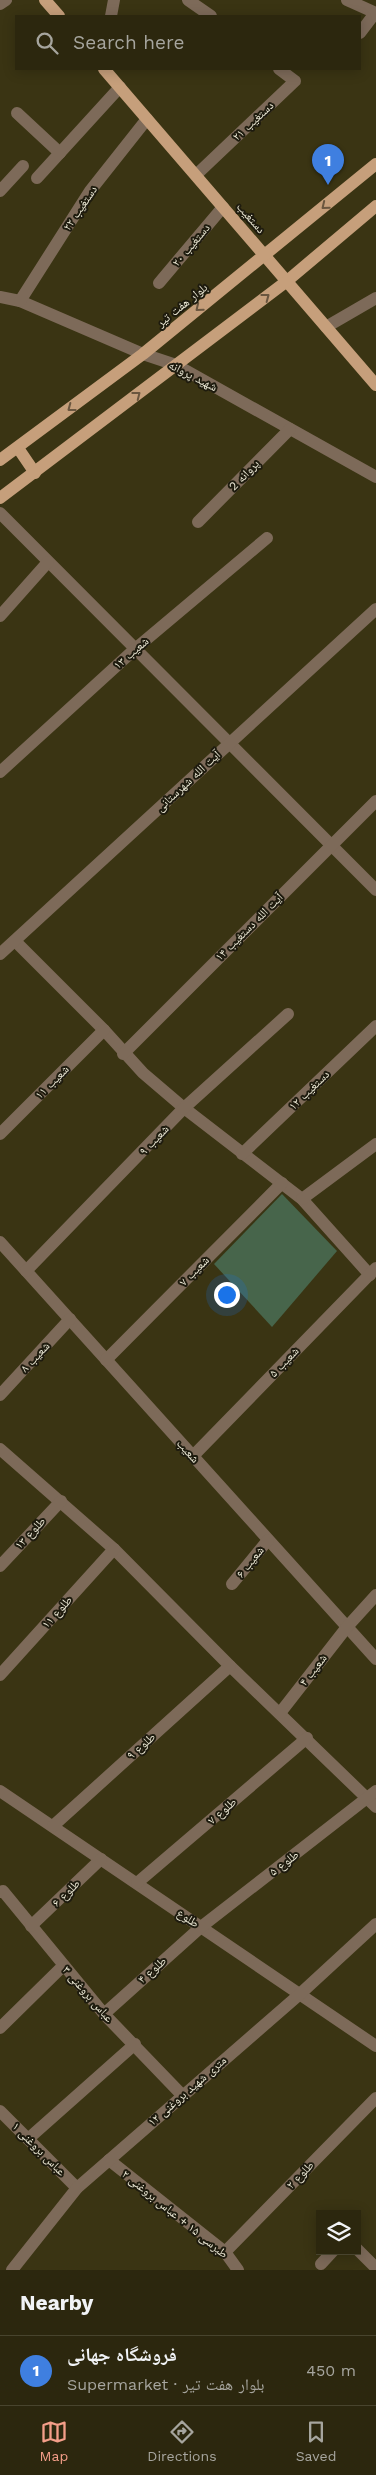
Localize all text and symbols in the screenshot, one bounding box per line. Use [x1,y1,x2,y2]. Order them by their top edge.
search box [15,15,361,70]
icon: search [33,29,61,57]
text: Search here [73,31,184,54]
street label: دستغیب ۲۱ [230,98,277,144]
pin: 1 [312,144,344,185]
street label: دستغیب ۲۲ [60,183,100,233]
street label: دستغیب [234,200,268,237]
one-way arrow [321,200,330,209]
street label: دستغیب ۲۰ [169,221,213,269]
street label: بلوار هفت تیر [153,280,210,331]
one-way arrow [260,294,270,303]
one-way arrow [196,303,205,311]
street label: شهید پروانه [166,358,220,394]
one-way arrow [131,393,140,401]
one-way arrow [68,403,77,411]
street label: پروانه 2 [226,456,262,493]
street label: شعیب ۱۳ [111,634,152,672]
street label: آیت الله شهرستانی [153,747,224,815]
street label: آیت الله دستغیب ۱۴ [212,890,287,964]
street label: شعیب ۱۱ [32,1062,72,1102]
street label: دستغیب ۱۲ [286,1067,333,1113]
street label: شعیب ۹ [136,1122,172,1158]
street label: شعیب ۷ [176,1253,212,1289]
your location [214,1282,240,1308]
street label: شعیب ۸ [17,1339,53,1375]
street label: شعیب ۵ [266,1344,302,1380]
street label: شعیب [173,1436,202,1466]
street label: طلوع ۱۳ [12,1514,49,1553]
street label: شعیب ۶ [233,1543,267,1581]
street label: طلوع ۱۱ [39,1593,76,1632]
street label: شعیب ۴ [296,1651,330,1689]
street label: طلوع ۹ [124,1730,159,1763]
street label: طلوع ۷ [205,1795,240,1828]
street label: طلوع ۵ [267,1847,302,1879]
street label: طلوع ۶ [49,1876,84,1910]
street label: طلوع [174,1906,202,1931]
street label: طلوع ۴ [135,1954,170,1987]
street label: عباس بروغنی ۳ [60,1963,116,2025]
street label: ۱۲ متری شهید بروغنی [145,2053,229,2129]
street label: عباس بروغنی ۱ [9,2119,69,2179]
street label: طلوع ۲ [283,2158,317,2193]
street label: طبرسی ۱۵ + عباس بروغنی ۲ [119,2167,231,2262]
map controls [316,2210,361,2255]
button: layers [316,2210,361,2255]
text: Nearby [20,2290,93,2315]
text: فروشگاه جهانی [67,2343,177,2366]
text: 1 [33,2361,39,2380]
text: 450 m [306,2361,356,2380]
text: Supermarket · بلوار هفت تیر [67,2375,265,2394]
tab: Map [40,2418,68,2464]
tab: Directions [147,2418,217,2464]
tab: Saved [296,2418,336,2464]

